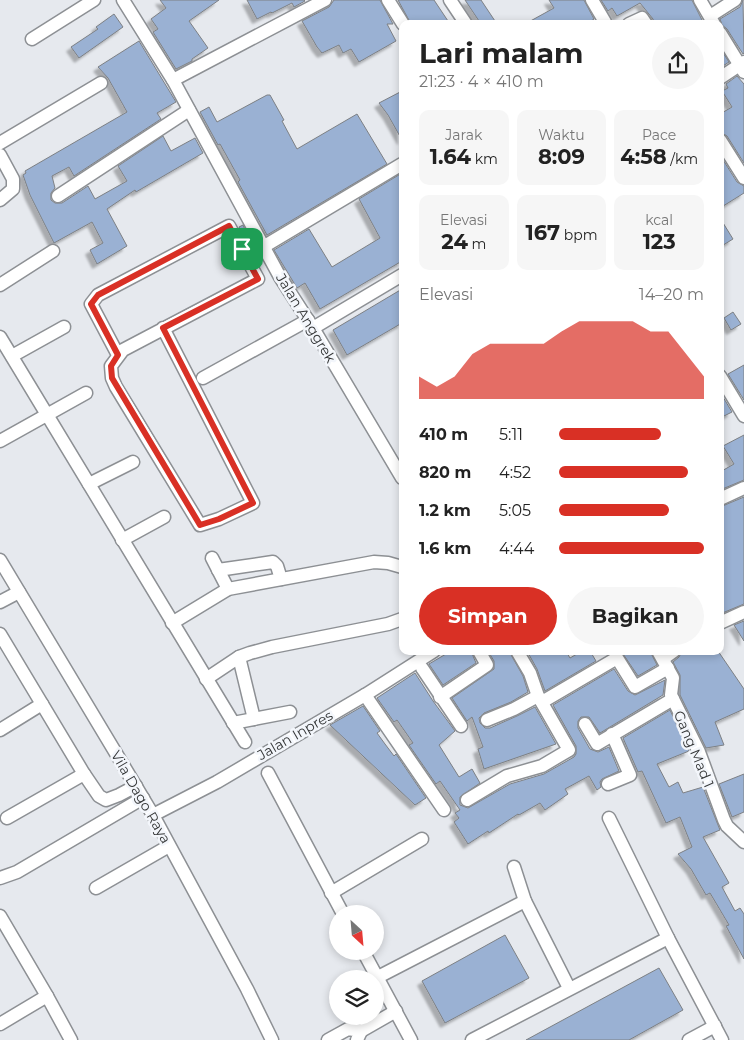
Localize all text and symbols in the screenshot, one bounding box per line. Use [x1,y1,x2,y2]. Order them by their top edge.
text: Lari malam [419,36,583,70]
button: share [652,37,704,89]
text: 21:23 · 4 × 410 m [419,72,544,91]
text: Jarak [445,126,482,144]
text: Waktu [538,126,585,144]
text: Pace [642,126,676,144]
text: 1.64 [430,144,471,169]
text: 8:09 [538,144,585,169]
text: 4:58 [620,144,667,169]
text: km [471,150,498,168]
text: /km [667,150,698,168]
text: Elevasi [440,211,488,229]
text: kcal [645,211,673,229]
text: 167 [525,220,560,245]
text: bpm [560,226,598,244]
pin [221,228,263,270]
text: 24 [441,229,468,254]
text: 123 [643,229,676,254]
icon: arrive [228,235,256,263]
text: m [468,235,486,253]
street label: Jalan Anggrek [272,269,340,367]
text: Elevasi [419,285,473,304]
text: 14–20 m [639,285,704,304]
text: 410 m [419,425,468,444]
text: 5:11 [499,425,523,444]
text: 820 m [419,463,471,482]
text: 4:52 [499,463,531,482]
text: 1.2 km [419,501,471,520]
text: 5:05 [499,501,531,520]
text: 1.6 km [419,539,471,558]
text: 4:44 [499,539,534,558]
button: Simpan [419,587,557,645]
button: Bagikan [567,587,704,645]
street label: Jalan Inpres [253,706,336,764]
street label: Gang Mad 1 [670,708,718,790]
street label: Vila Dago Raya [107,747,175,847]
north arrow [329,905,384,960]
map controls [329,905,384,1025]
button: layers [329,970,384,1025]

